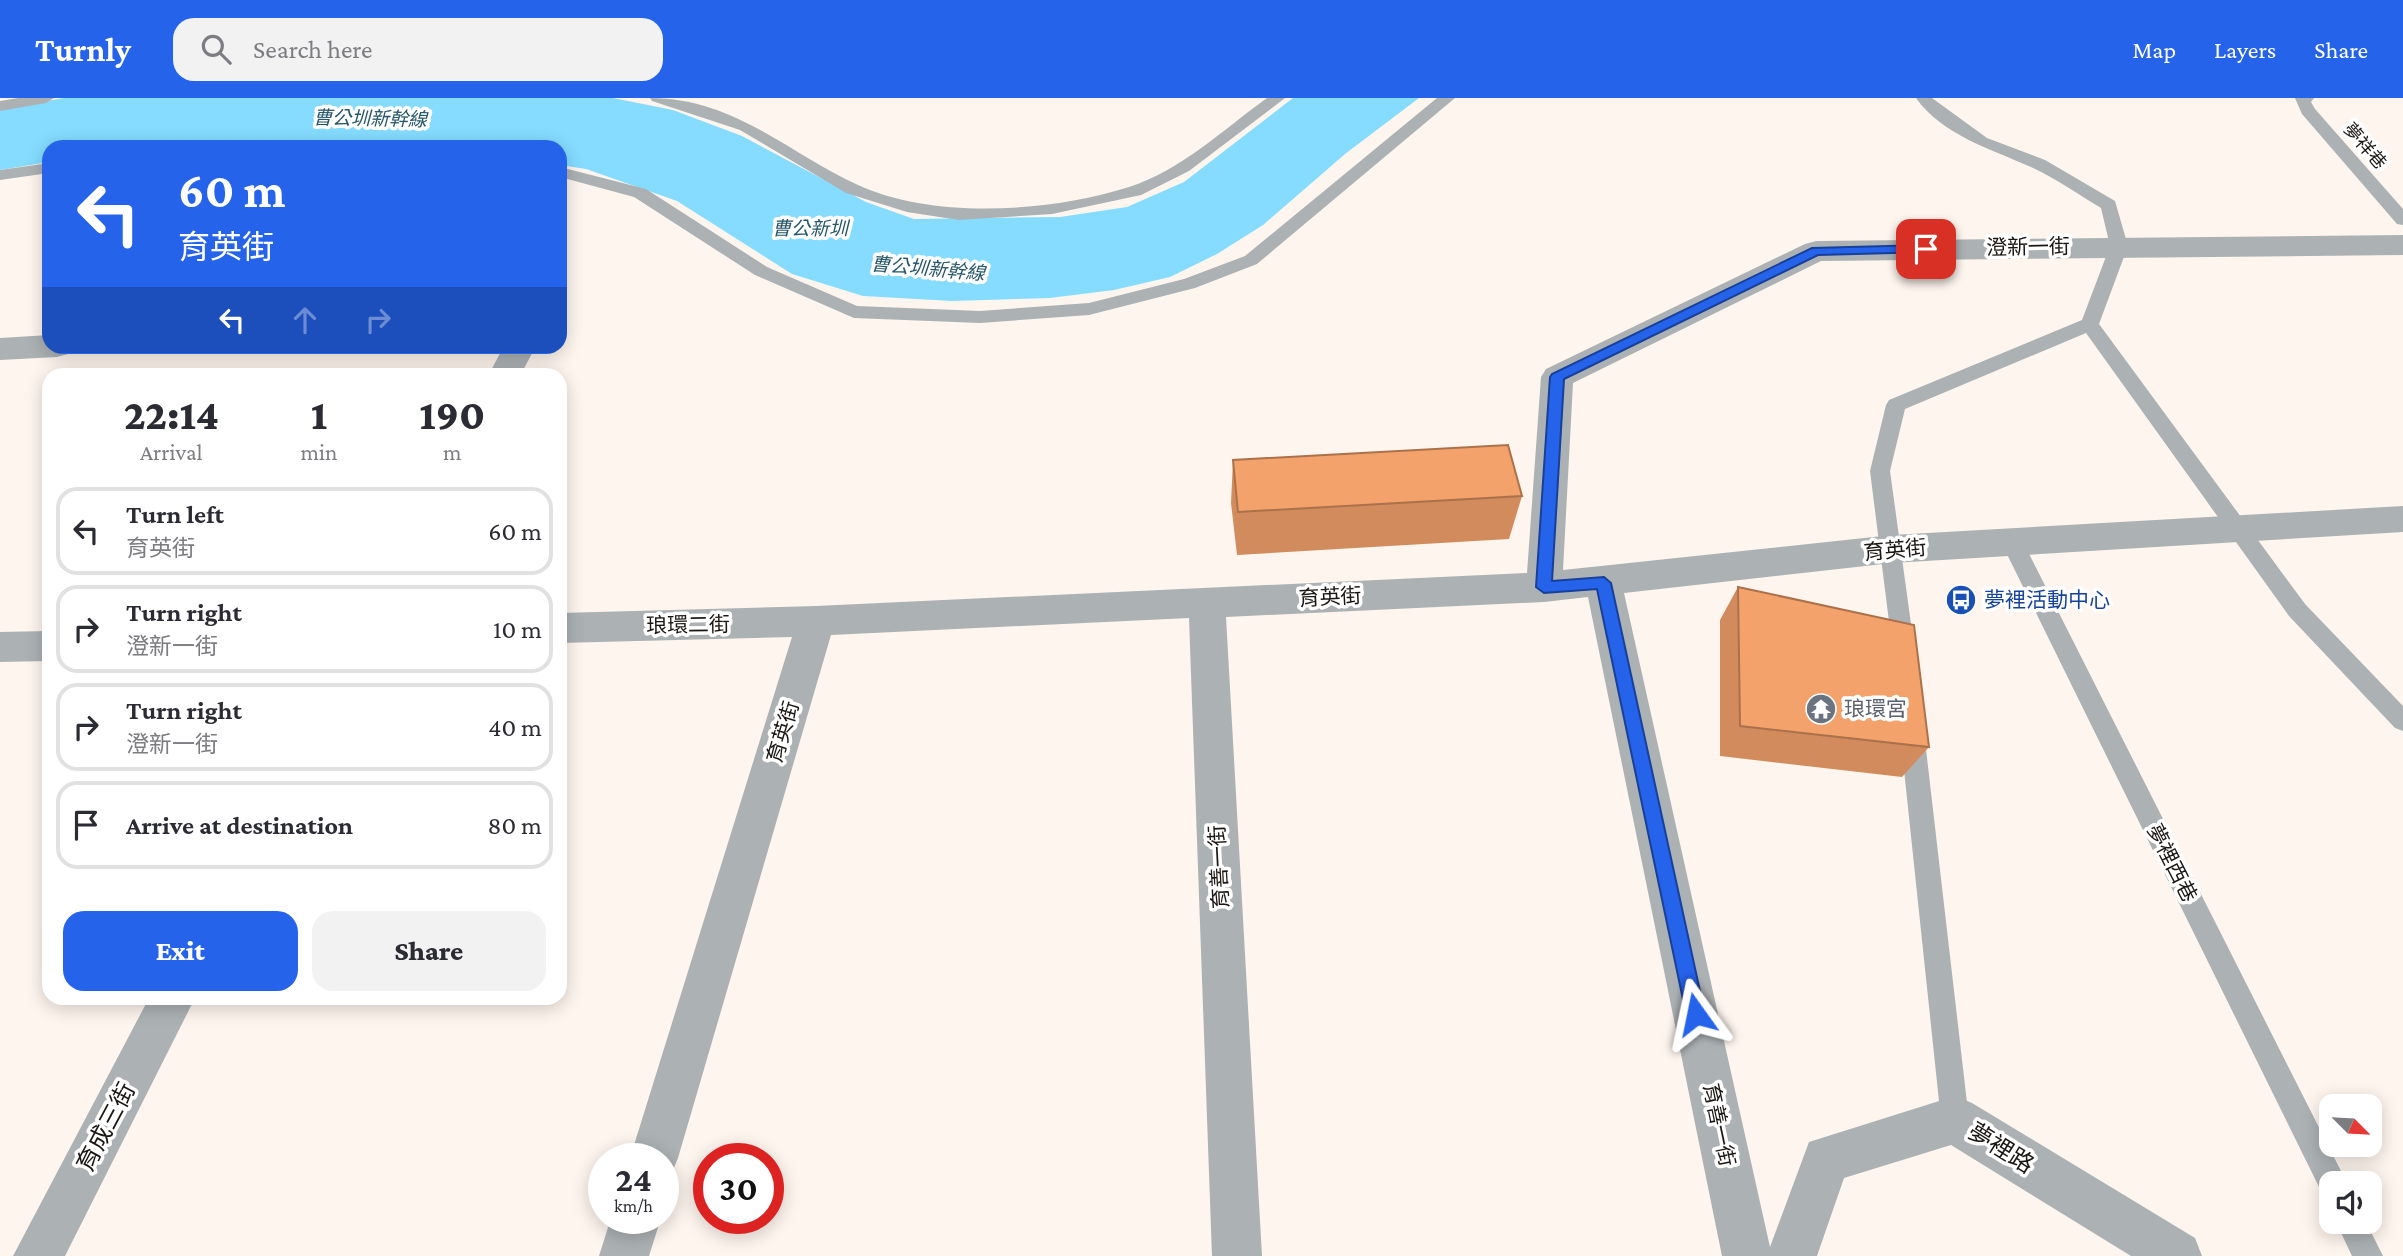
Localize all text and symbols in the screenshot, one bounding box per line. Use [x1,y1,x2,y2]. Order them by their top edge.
search box [173,18,663,81]
icon: search [197,30,235,68]
text: Turnly [35,31,131,68]
text: Search here [253,35,372,64]
text: Map [2132,36,2176,63]
text: Layers [2214,36,2276,63]
text: Share [2314,36,2368,63]
water label: 曹公圳新幹線 [313,107,429,130]
street label: 夢祥巷 [2340,119,2390,173]
text: 60 m [178,163,285,218]
icon: left [63,168,154,259]
water label: 曹公新圳 [772,218,851,239]
pin [1896,219,1956,279]
text: 育英街 [178,229,274,265]
icon: arrive [1907,230,1945,268]
street label: 澄新一街 [1986,234,2070,260]
water label: 曹公圳新幹線 [870,253,988,284]
icon: left [213,301,251,339]
icon: ahead [286,301,324,339]
icon: right [359,301,397,339]
text: 22:14 [124,391,219,438]
text: 1 [311,391,327,438]
text: 190 [419,391,485,438]
text: Arrival [140,439,203,465]
text: min [301,439,337,465]
text: m [443,439,461,465]
text: Turn left [126,500,224,529]
icon: left [67,512,105,550]
text: 60 m [488,517,542,546]
text: 育英街 [126,535,195,561]
street label: 育英街 [1863,535,1927,565]
street label: 育英街 [1298,583,1362,611]
bus stop icon: 夢裡活動中心 [1944,583,1978,617]
place label: 夢裡活動中心 [1984,588,2110,612]
text: Turn right [126,598,242,627]
icon: right [67,610,105,648]
street label: 琅環二街 [646,612,730,638]
text: 10 m [493,615,542,644]
text: 澄新一街 [126,633,218,659]
temple icon: 琅環宮 [1804,692,1838,726]
text: Turn right [126,696,242,725]
place label: 琅環宮 [1844,697,1907,721]
street label: 育英街 [762,698,804,766]
icon: right [67,708,105,746]
text: 40 m [488,713,542,742]
text: 澄新一街 [126,731,218,757]
icon: arrive [67,806,105,844]
text: Arrive at destination [126,811,353,840]
text: 80 m [488,811,542,840]
street label: 夢裡西巷 [2142,820,2202,906]
street label: 育善一街 [1205,824,1233,910]
button: Exit [63,911,298,991]
button: Share [312,911,546,991]
position arrow [1659,977,1733,1051]
street label: 育成三街 [71,1078,140,1175]
street label: 育善一街 [1699,1081,1739,1169]
north arrow [2319,1094,2382,1157]
map controls [2319,1094,2382,1234]
street label: 夢裡路 [1964,1117,2039,1178]
speed limit sign: 30 [693,1143,784,1234]
text: 24 [615,1160,652,1199]
button: sound [2319,1171,2382,1234]
text: km/h [614,1196,653,1216]

